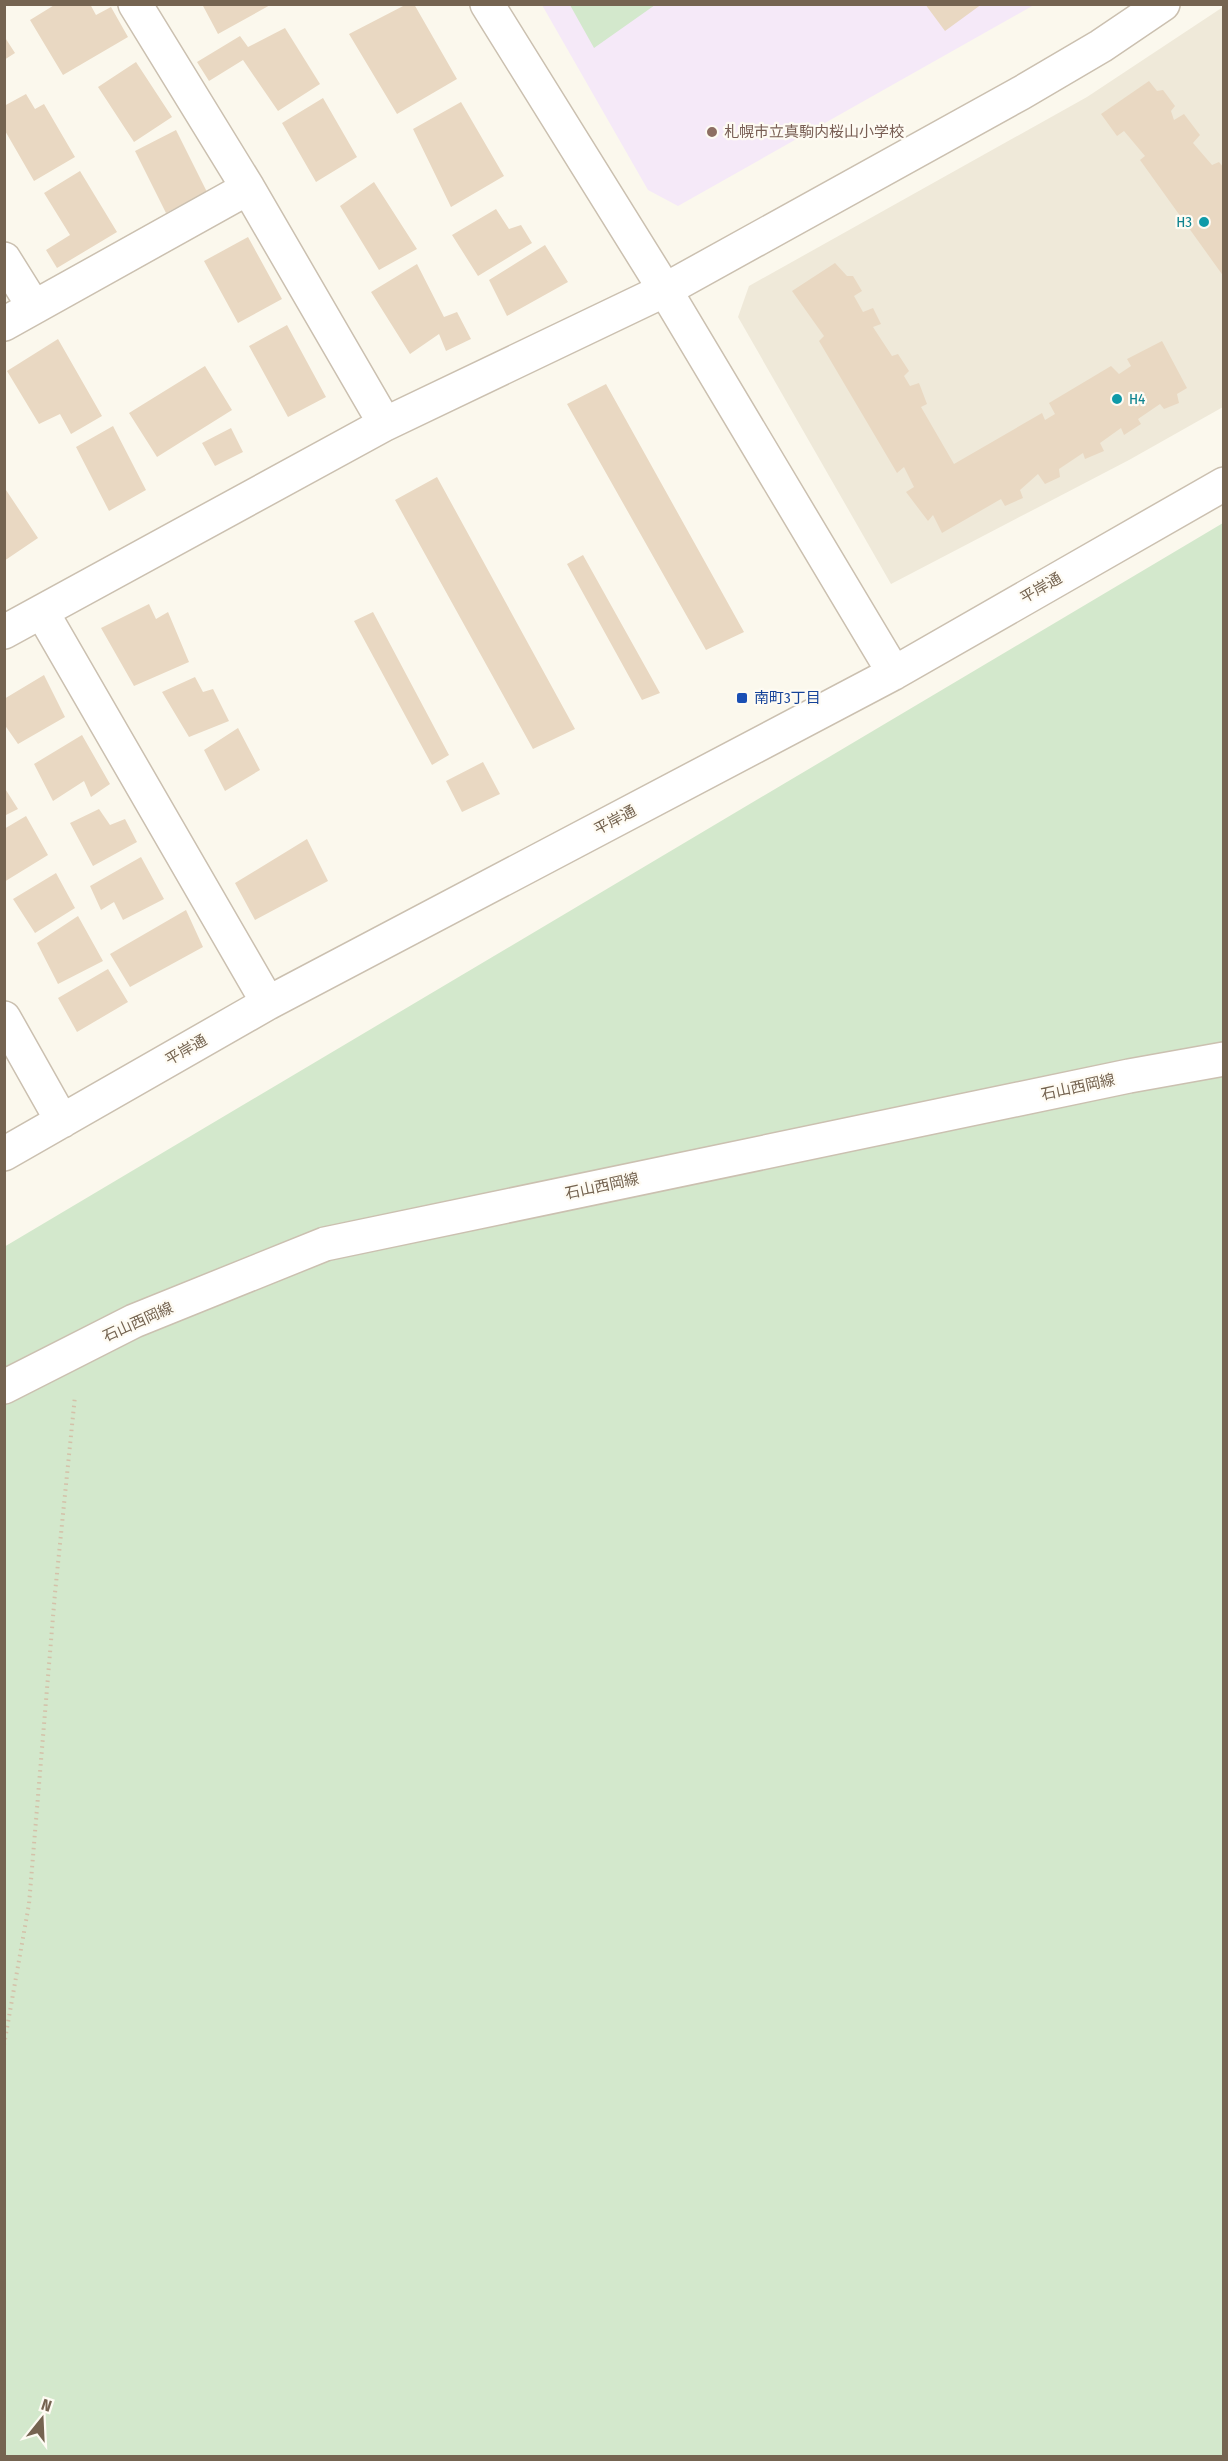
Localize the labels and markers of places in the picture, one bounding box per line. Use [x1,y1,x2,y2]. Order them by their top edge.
place label: 札幌市立真駒内桜山小学校 [724,123,904,141]
marker: 札幌市立真駒内桜山小学校 [705,125,719,139]
place label: H3 [1176,213,1192,231]
marker: H3 [1197,215,1211,229]
place label: H4 [1129,390,1145,408]
marker: H4 [1110,392,1124,406]
place label: 南町3丁目 [754,689,821,707]
marker: 南町3丁目 [735,691,749,705]

